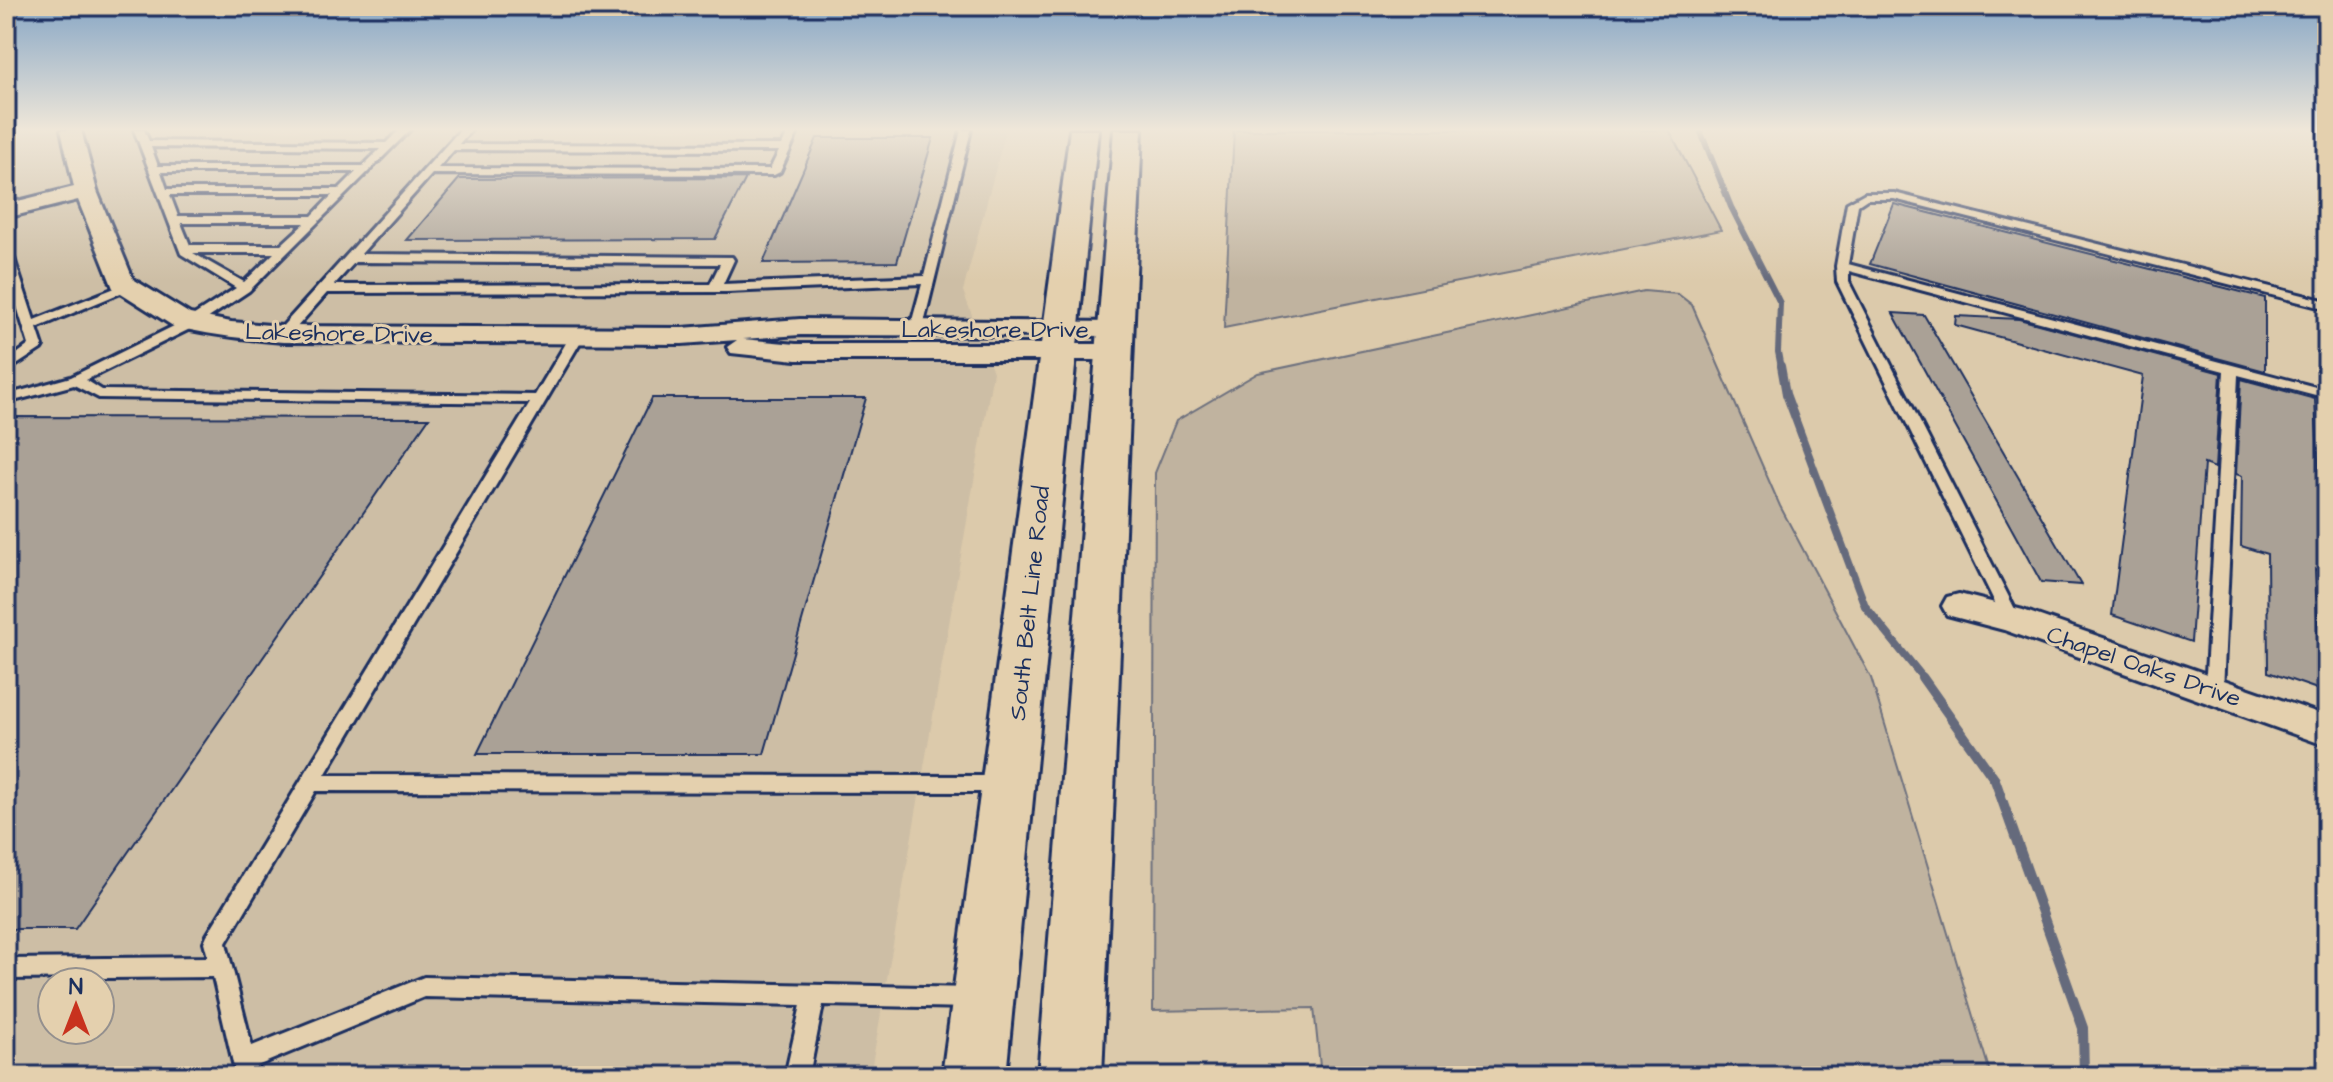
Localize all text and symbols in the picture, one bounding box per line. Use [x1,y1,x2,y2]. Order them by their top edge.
street label: Lakeshore Drive [901,313,1089,347]
street label: Lakeshore Drive [245,315,433,353]
street label: South Belt Line Road [1001,484,1059,722]
street label: Chapel Oaks Drive [2042,618,2245,716]
north arrow [36,966,116,1046]
text: N [69,972,83,1003]

